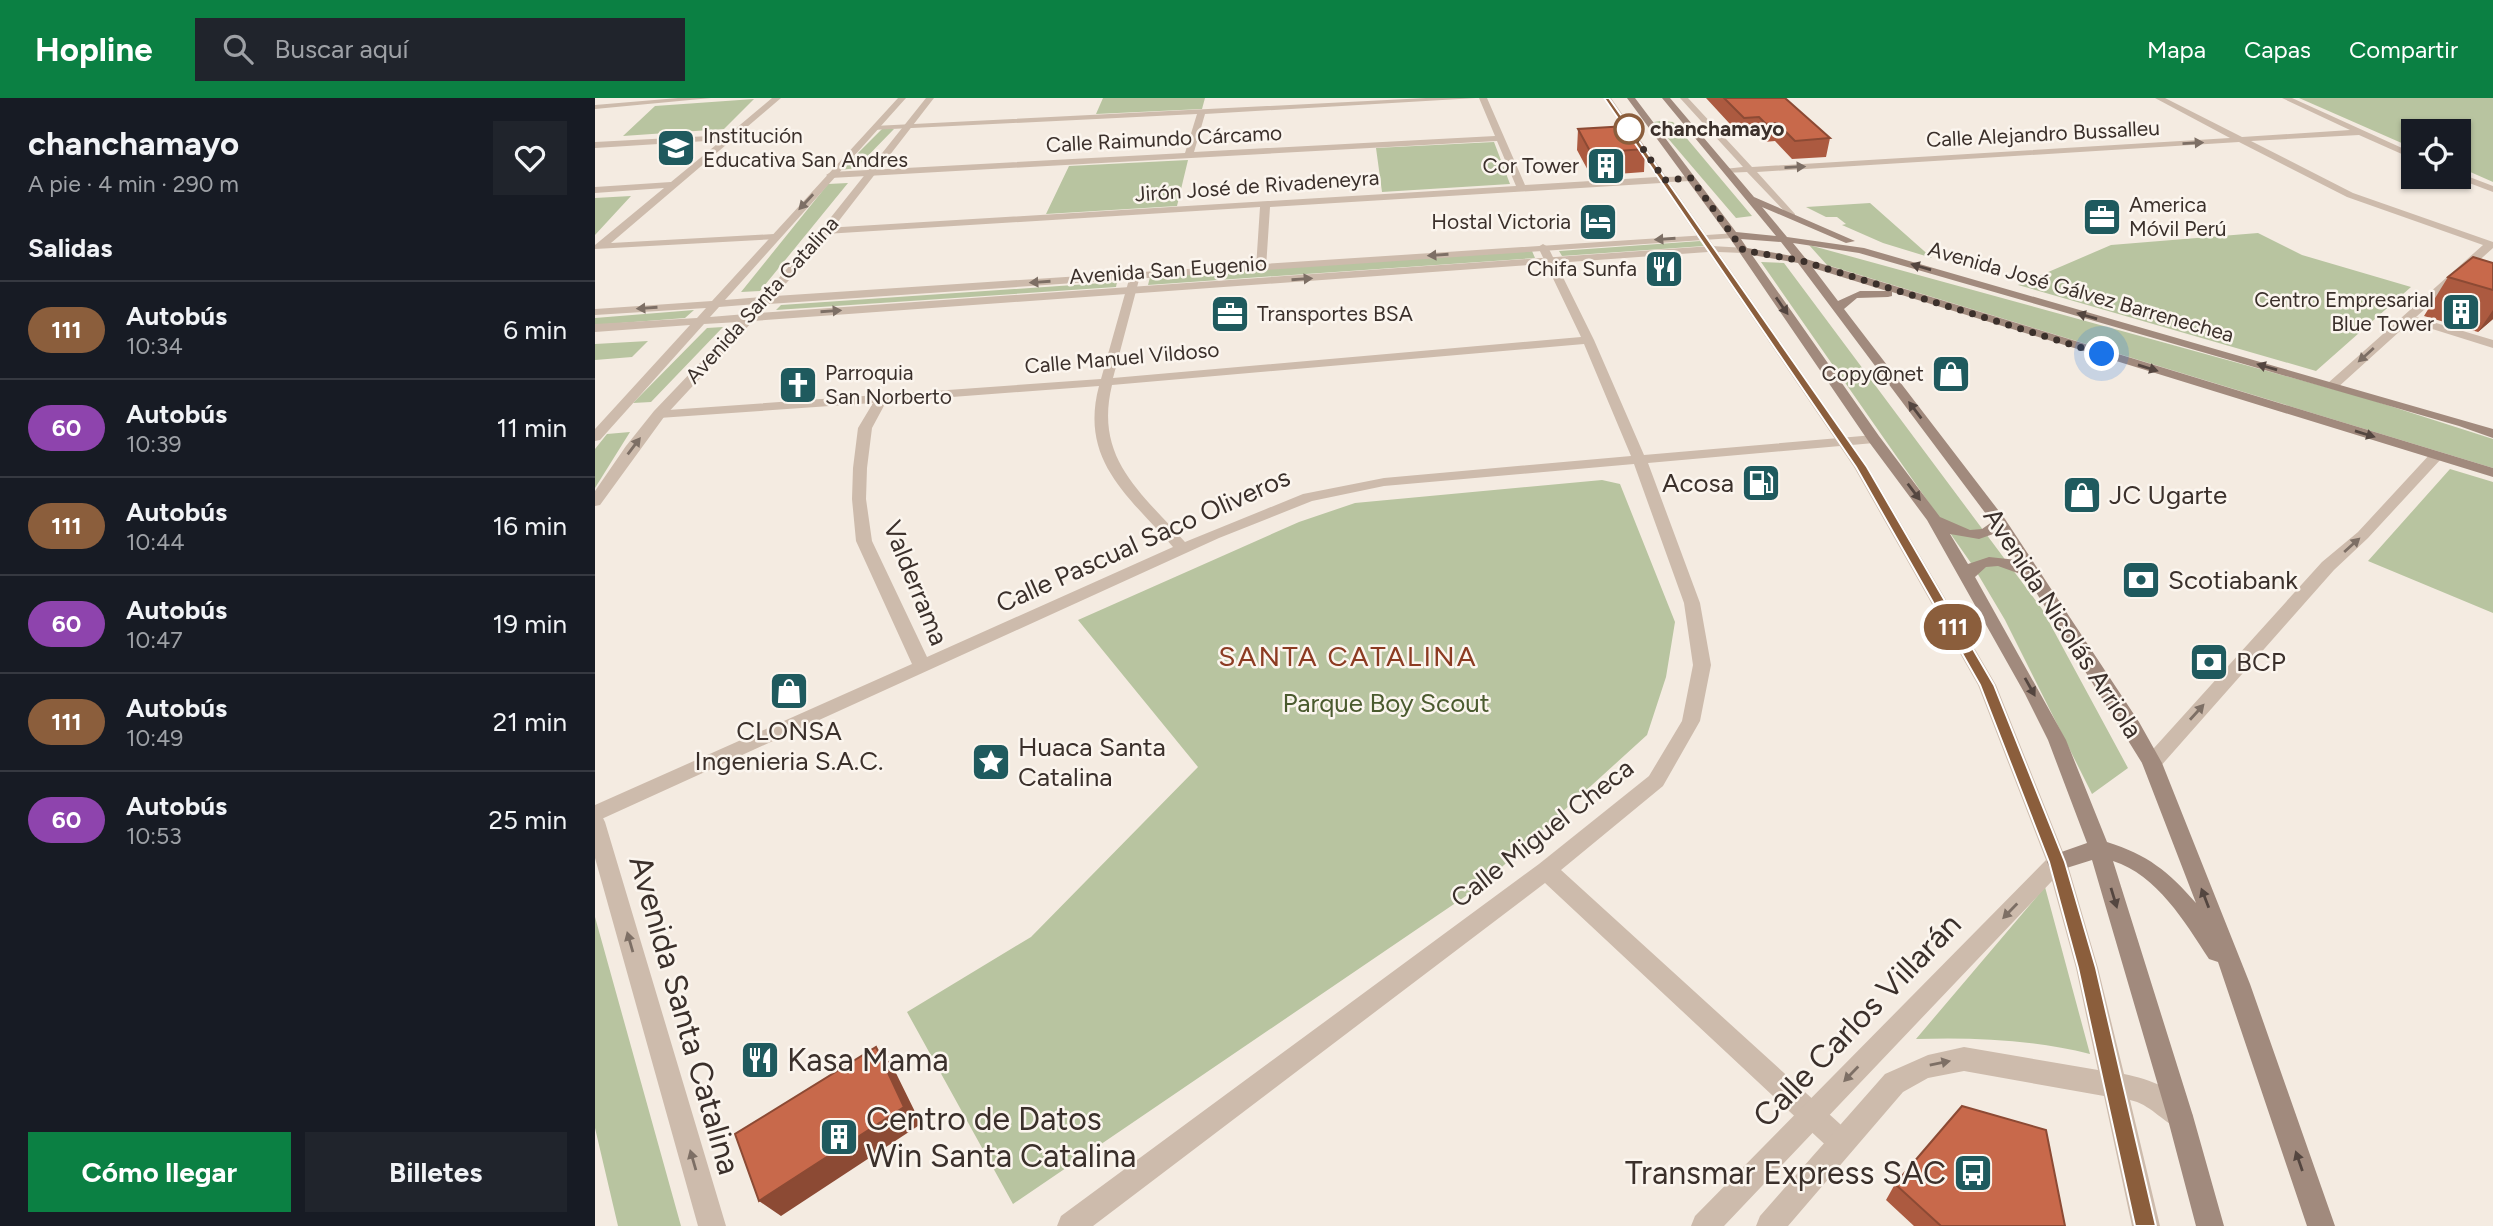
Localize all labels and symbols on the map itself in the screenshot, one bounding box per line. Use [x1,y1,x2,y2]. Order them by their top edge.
marker: chanchamayo [1614,114,1644,144]
street label: Calle Alejandro Bussalleu [1925,115,2161,152]
place label: chanchamayo [1650,116,1784,141]
street label: Calle Raimundo Cárcamo [1045,120,1283,157]
place label: Institución Educativa San Andres [703,123,908,172]
school or university icon: Institución Educativa San Andres [655,127,697,169]
one-way arrow [2182,137,2204,148]
building icon: Cor Tower [1585,145,1627,187]
place label: Cor Tower [1482,153,1579,178]
one-way arrow [1784,161,1806,172]
street label: Jirón José de Rivadeneyra [1134,164,1380,207]
place label: America Móvil Perú [2129,192,2227,241]
one-way arrow [798,193,814,211]
office icon: America Móvil Perú [2081,196,2123,238]
hotel icon: Hostal Victoria [1577,201,1619,243]
place label: Hostal Victoria [1431,209,1571,234]
street label: Avenida Santa Catalina [680,211,843,388]
one-way arrow [1654,234,1676,245]
street label: Avenida José Gálvez Barrenechea [1925,236,2237,347]
restaurant icon: Chifa Sunfa [1643,248,1685,290]
street label: Avenida San Eugenio [1068,250,1268,289]
one-way arrow [1427,250,1449,261]
place label: Chifa Sunfa [1527,256,1637,281]
one-way arrow [1911,262,1932,272]
one-way arrow [1291,273,1313,284]
one-way arrow [1029,276,1051,287]
place label: Centro Empresarial Blue Tower [2254,287,2434,336]
building icon: Centro Empresarial Blue Tower [2440,291,2482,333]
office icon: Transportes BSA [1209,293,1251,335]
one-way arrow [1775,297,1789,315]
place label: Transportes BSA [1257,301,1413,326]
one-way arrow [636,303,658,314]
one-way arrow [820,305,842,316]
one-way arrow [2076,310,2098,321]
your location [2084,336,2119,371]
street label: Calle Manuel Vildoso [1024,337,1220,378]
one-way arrow [2358,347,2375,362]
shop icon: Copy@net [1930,353,1972,395]
place label: Parroquia San Norberto [825,360,952,409]
place label: Copy@net [1822,361,1924,386]
one-way arrow [2256,361,2278,372]
one-way arrow [2138,363,2159,373]
church icon: Parroquia San Norberto [777,364,819,406]
one-way arrow [1908,401,1922,419]
one-way arrow [2355,430,2376,440]
one-way arrow [626,437,640,455]
street label: Calle Pascual Saco Oliveros [991,461,1295,619]
fuel station icon: Acosa [1740,462,1782,504]
place label: Acosa [1662,467,1734,499]
shop icon: JC Ugarte [2061,474,2103,516]
place label: JC Ugarte [2109,479,2227,511]
one-way arrow [1907,482,1921,501]
street label: Avenida Nicolás Arriola [1977,502,2149,744]
street label: Valderrama [877,516,955,650]
one-way arrow [2343,538,2360,553]
bank icon: Scotiabank [2120,559,2162,601]
place label: Scotiabank [2168,564,2298,596]
line badge: 111 [1913,604,1993,650]
district label: SANTA CATALINA [1218,639,1478,673]
bank icon: BCP [2188,641,2230,683]
place label: BCP [2236,646,2286,678]
shop icon: CLONSA Ingenieria S.A.C. [768,670,810,712]
one-way arrow [2024,677,2036,697]
park label: Parque Boy Scout [1282,687,1490,719]
one-way arrow [2189,704,2205,721]
place label: CLONSA Ingenieria S.A.C. [695,715,883,777]
place label: Huaca Santa Catalina [1018,731,1166,793]
place icon: Huaca Santa Catalina [970,741,1012,783]
street label: Calle Miguel Checa [1444,752,1640,914]
street label: Avenida Santa Catalina [621,851,749,1179]
one-way arrow [2110,887,2120,908]
one-way arrow [2199,887,2210,908]
one-way arrow [2002,902,2018,919]
street label: Calle Carlos Villarán [1745,905,1969,1135]
one-way arrow [624,931,634,952]
restaurant icon: Kasa Mama [739,1039,781,1081]
place label: Kasa Mama [787,1041,949,1079]
one-way arrow [1929,1057,1951,1068]
one-way arrow [1843,1065,1859,1082]
place label: Centro de Datos Win Santa Catalina [866,1100,1136,1175]
building icon: Centro de Datos Win Santa Catalina [818,1116,860,1158]
one-way arrow [687,1150,697,1171]
one-way arrow [2293,1151,2304,1172]
bus stop icon: Transmar Express SAC [1952,1152,1994,1194]
place label: Transmar Express SAC [1625,1154,1946,1192]

